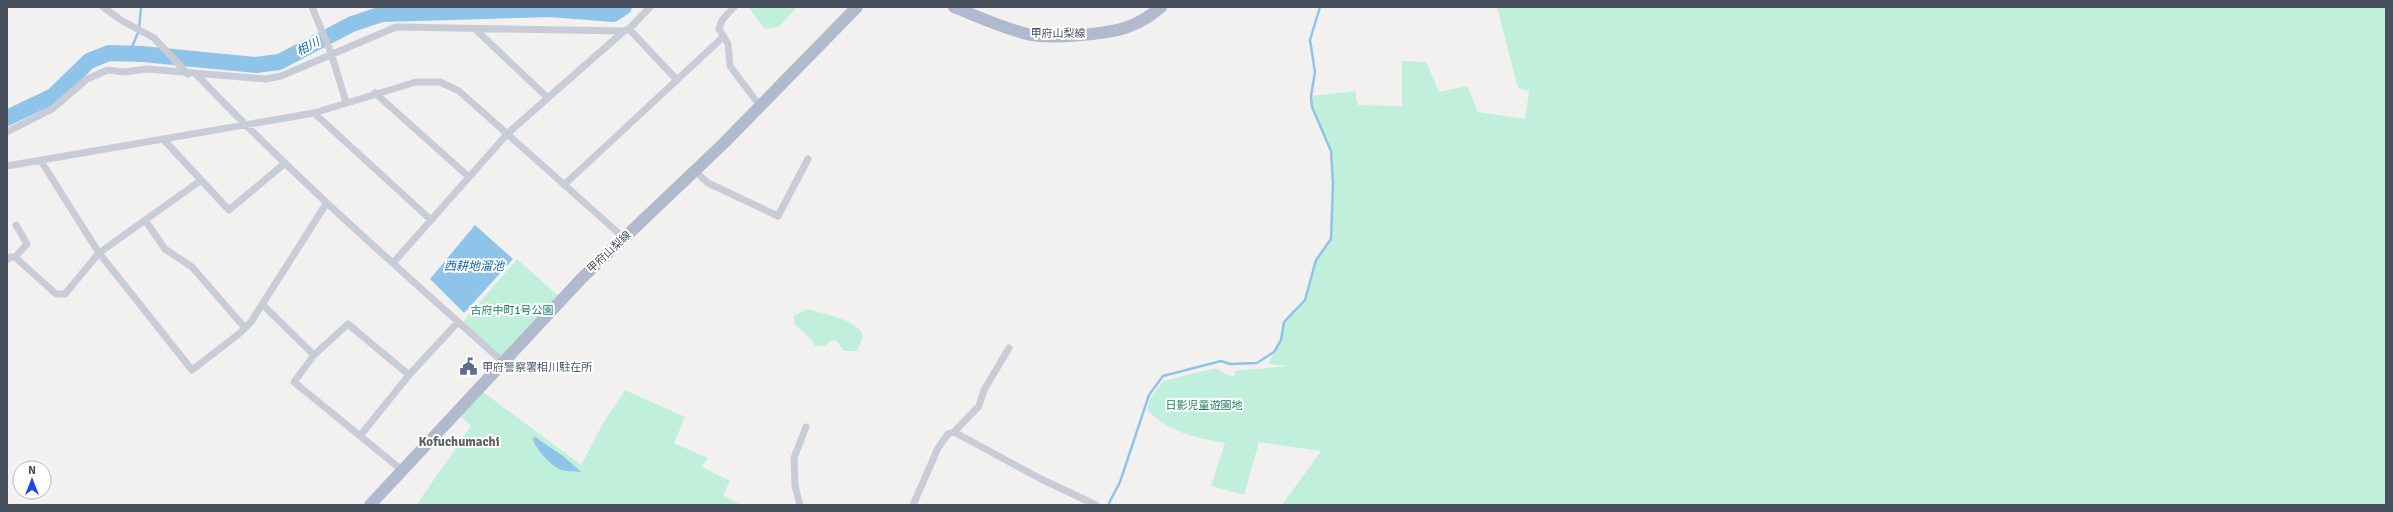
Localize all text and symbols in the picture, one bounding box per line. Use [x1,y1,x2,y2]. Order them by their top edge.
street label: 甲府山梨線 [1031,27,1086,40]
water label: 相川 [294,34,324,59]
street label: 甲府山梨線 [584,228,634,276]
water label: 西耕地溜池 [444,259,505,274]
park label: 古府中町1号公園 [471,304,553,317]
public building icon: 甲府警察署相川駐在所 [459,357,479,377]
place label: 甲府警察署相川駐在所 [482,361,593,374]
park label: 日影児童遊園地 [1166,399,1243,412]
district label: Kofuchumachi [418,434,500,450]
north arrow [12,460,52,500]
text: N [28,464,36,477]

